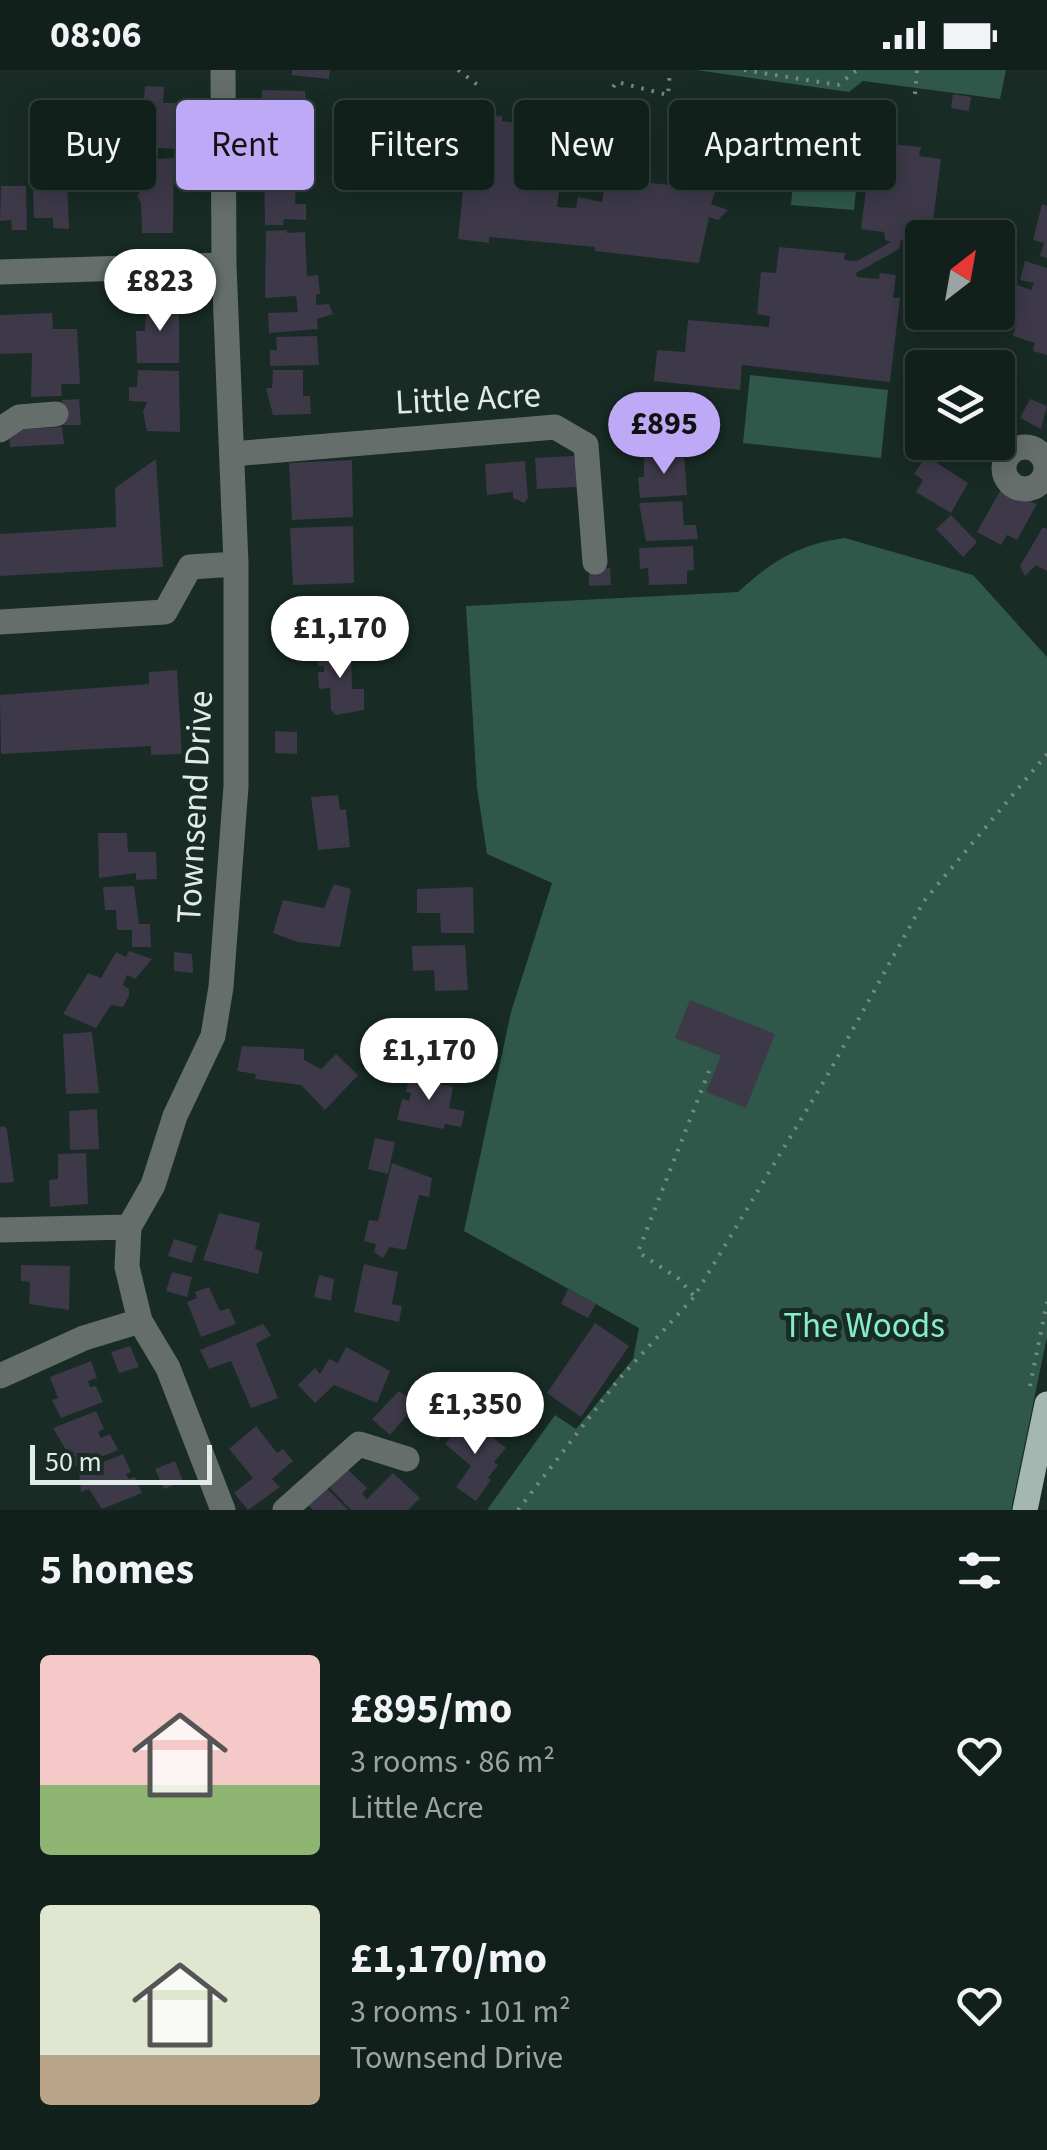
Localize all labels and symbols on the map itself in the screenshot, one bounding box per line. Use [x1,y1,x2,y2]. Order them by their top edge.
north arrow [905,220,1015,330]
pin: £823 [101,249,219,334]
street label: Little Acre [394,370,542,428]
pin: £895 [605,392,723,477]
pin: £1,170 [259,596,421,681]
street label: Townsend Drive [164,689,226,925]
pin: £1,170 [348,1018,510,1103]
park label: The Woods [783,1301,945,1351]
pin: £1,350 [394,1372,556,1457]
scale bar [30,1440,212,1484]

